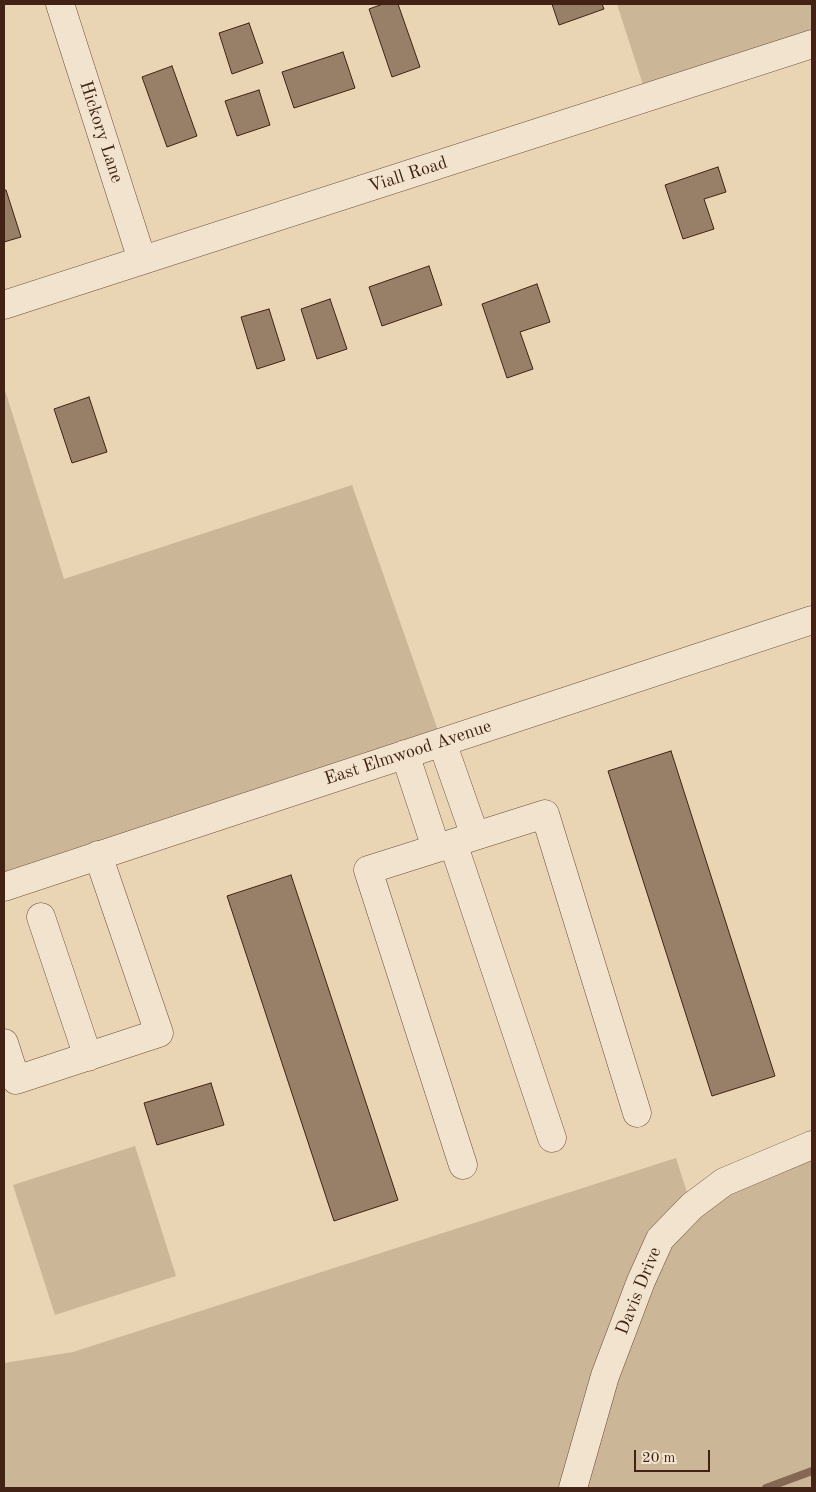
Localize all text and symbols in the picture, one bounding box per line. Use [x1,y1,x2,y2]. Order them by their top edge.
street label: Hickory Lane [74,78,128,186]
street label: Viall Road [366,152,450,198]
street label: East Elmwood Avenue [322,716,494,790]
street label: Davis Drive [612,1244,666,1338]
scale bar [636,1440,712,1472]
text: 20 m [642,1451,676,1466]

